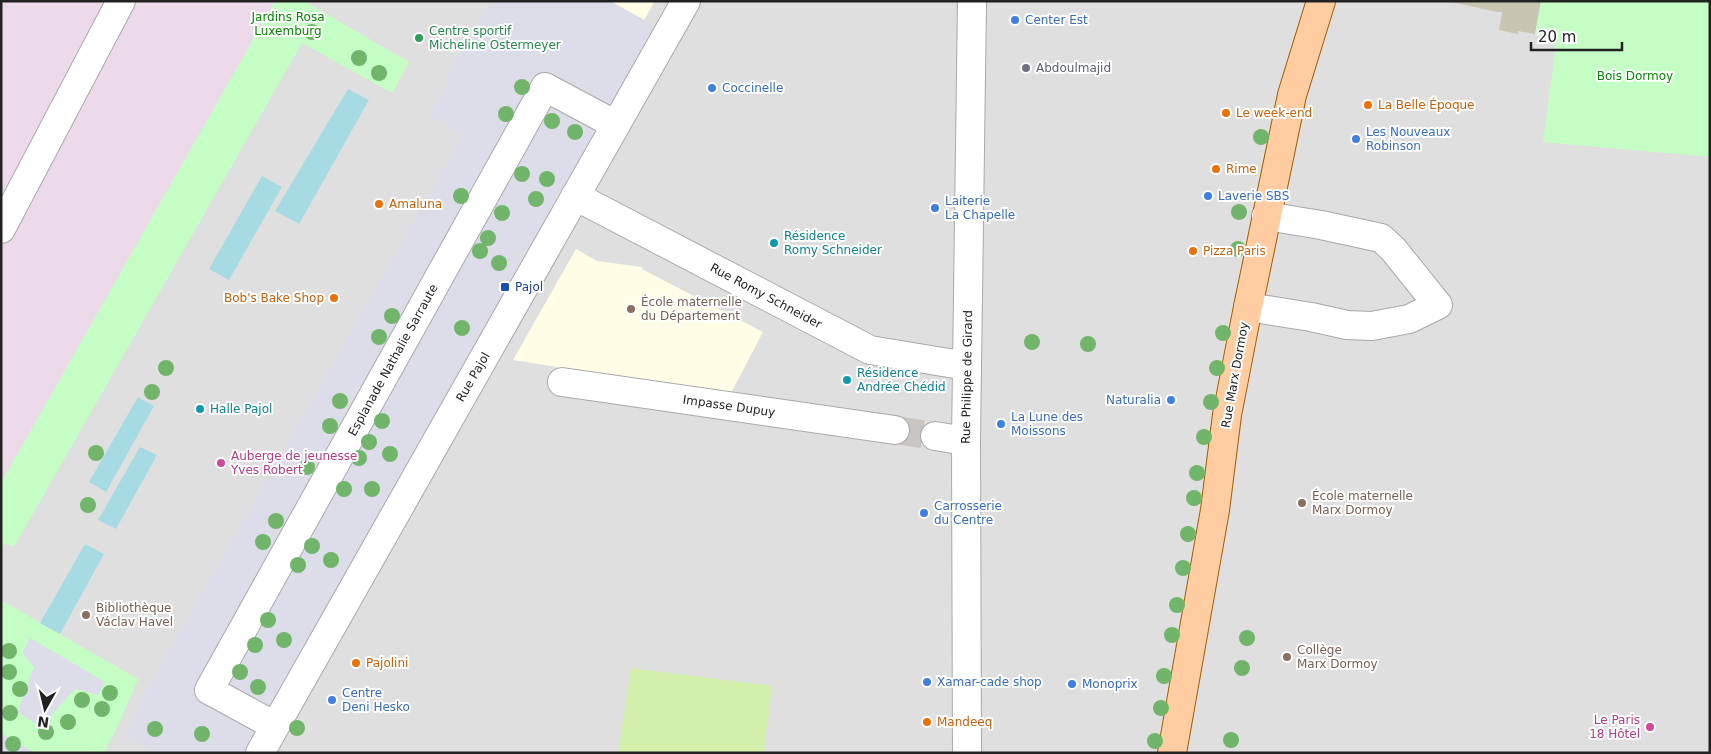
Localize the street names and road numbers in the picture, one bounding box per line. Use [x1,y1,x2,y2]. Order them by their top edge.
street label: Rue Romy Schneider [708,261,824,331]
street label: Esplanade Nathalie Sarraute [345,282,441,438]
street label: Rue Philippe de Girard [959,310,975,444]
street label: Rue Marx Dormoy [1219,321,1251,429]
street label: Rue Pajol [453,350,493,404]
street label: Impasse Dupuy [682,393,776,419]

